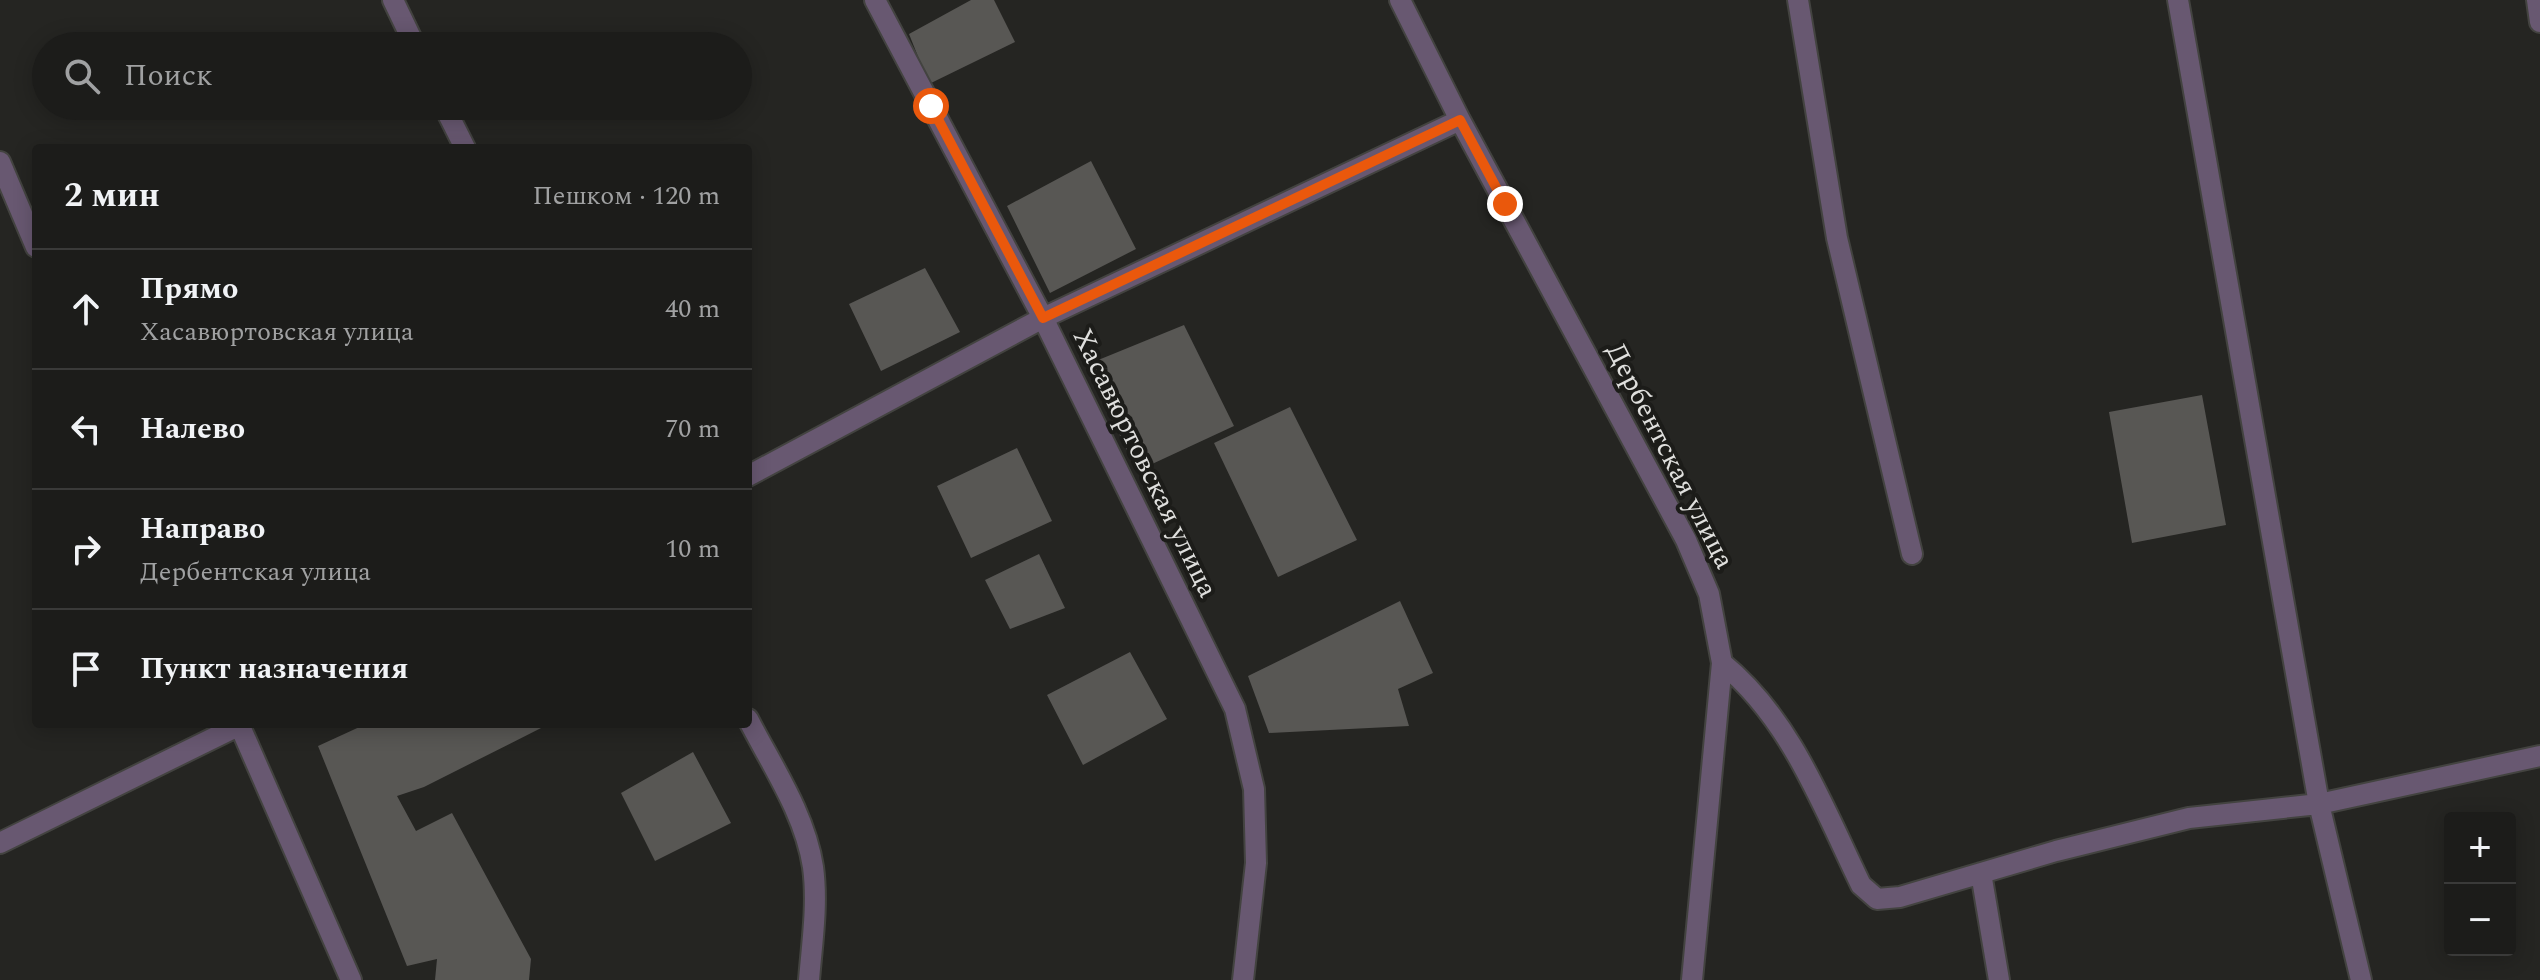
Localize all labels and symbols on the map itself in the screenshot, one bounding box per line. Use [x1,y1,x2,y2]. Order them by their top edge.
route start [913,88,949,124]
route end [1487,186,1523,222]
street label: Хасавюртовская улица [1061,321,1229,605]
street label: Дербентская улица [1594,335,1746,577]

